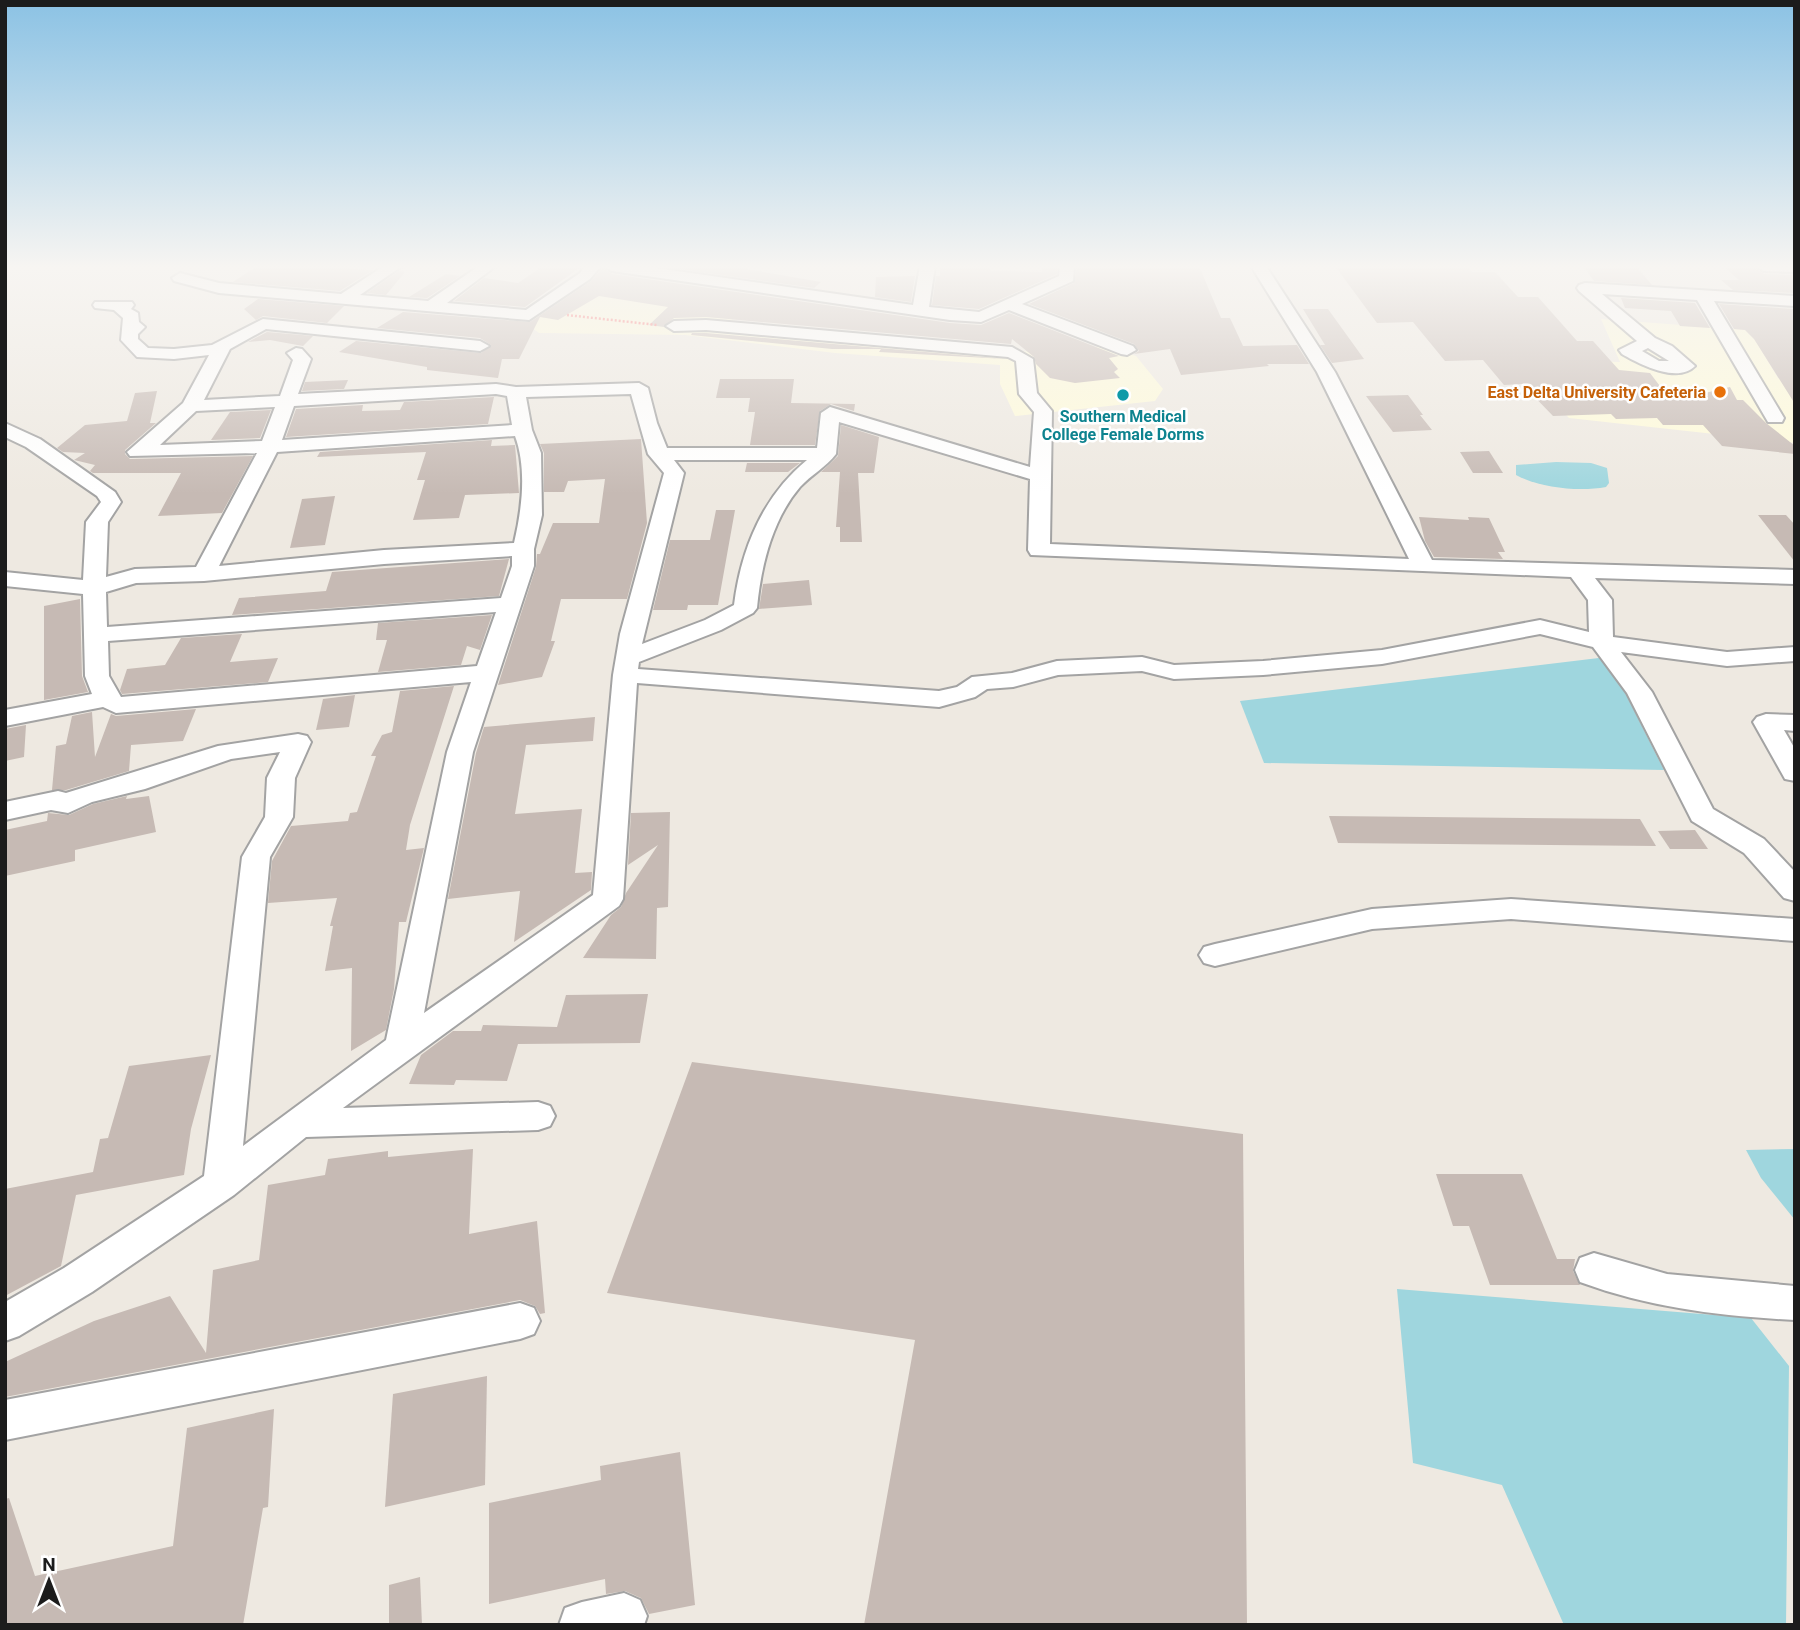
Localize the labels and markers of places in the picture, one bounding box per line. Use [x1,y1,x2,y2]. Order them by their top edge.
place label: East Delta University Cafeteria [1488,383,1706,402]
marker: East Delta University Cafeteria [1712,384,1728,400]
marker: Southern Medical College Female Dorms [1115,387,1131,403]
place label: Southern Medical College Female Dorms [1042,407,1204,444]

